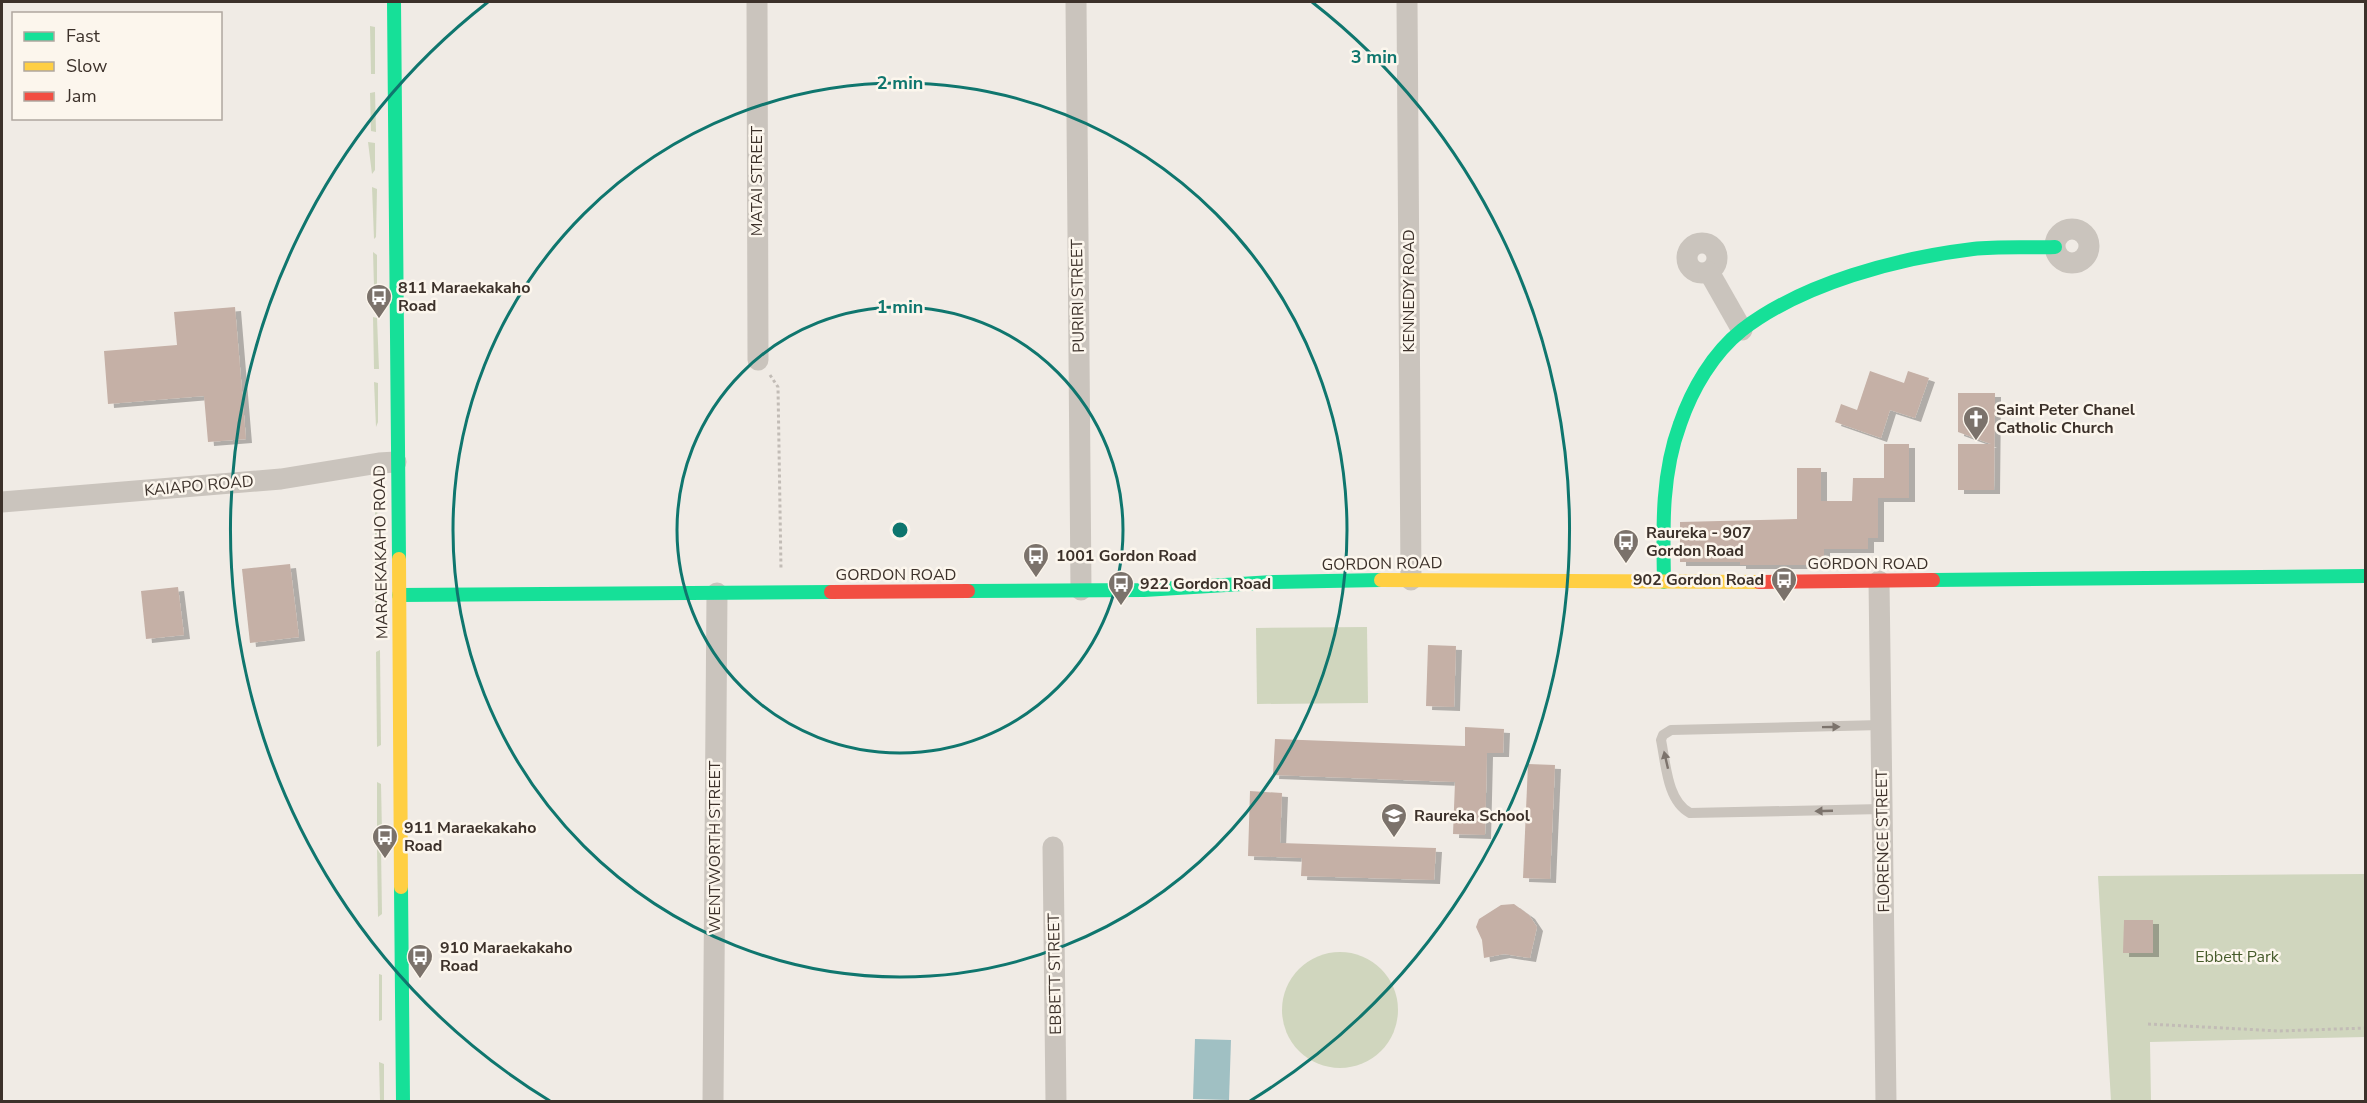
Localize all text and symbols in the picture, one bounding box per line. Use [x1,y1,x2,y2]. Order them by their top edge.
legend [12,12,222,120]
text: Fast [66,24,101,48]
text: 3 min [1351,45,1397,69]
text: Slow [66,54,107,78]
text: 2 min [877,71,923,95]
text: Jam [65,84,97,108]
street label: MATAI STREET [746,125,768,236]
street label: KENNEDY ROAD [1398,229,1420,353]
street label: PURIRI STREET [1066,239,1090,353]
place label: 811 Maraekakaho Road [398,277,530,317]
bus stop icon: 811 Maraekakaho Road [364,282,394,320]
text: 1 min [877,295,923,319]
place label: Saint Peter Chanel Catholic Church [1996,399,2135,439]
church icon: Saint Peter Chanel Catholic Church [1961,404,1991,442]
street label: MARAEKAKAHO ROAD [368,465,394,639]
street label: KAIAPO ROAD [143,470,255,502]
centre of rings [890,520,910,540]
place label: Raureka - 907 Gordon Road [1646,522,1751,562]
bus stop icon: Raureka - 907 Gordon Road [1611,527,1641,565]
bus stop icon: 1001 Gordon Road [1021,541,1051,579]
place label: 1001 Gordon Road [1056,545,1197,567]
street label: GORDON ROAD [1321,552,1443,576]
street label: GORDON ROAD [1808,553,1928,575]
street label: GORDON ROAD [836,564,956,586]
bus stop icon: 902 Gordon Road [1769,565,1799,603]
bus stop icon: 922 Gordon Road [1106,569,1136,607]
place label: 902 Gordon Road [1633,569,1764,591]
place label: 922 Gordon Road [1140,573,1271,595]
one-way arrow [1821,722,1840,731]
one-way arrow [1660,751,1670,769]
street label: WENTWORTH STREET [704,760,726,933]
street label: FLORENCE STREET [1871,769,1895,913]
school or university icon: Raureka School [1379,801,1409,839]
place label: Raureka School [1414,805,1530,827]
one-way arrow [1814,806,1833,816]
place label: 911 Maraekakaho Road [404,817,536,857]
bus stop icon: 911 Maraekakaho Road [370,822,400,860]
street label: EBBETT STREET [1043,913,1067,1035]
place label: 910 Maraekakaho Road [440,937,572,977]
bus stop icon: 910 Maraekakaho Road [405,942,435,980]
park label: Ebbett Park [2195,946,2280,968]

